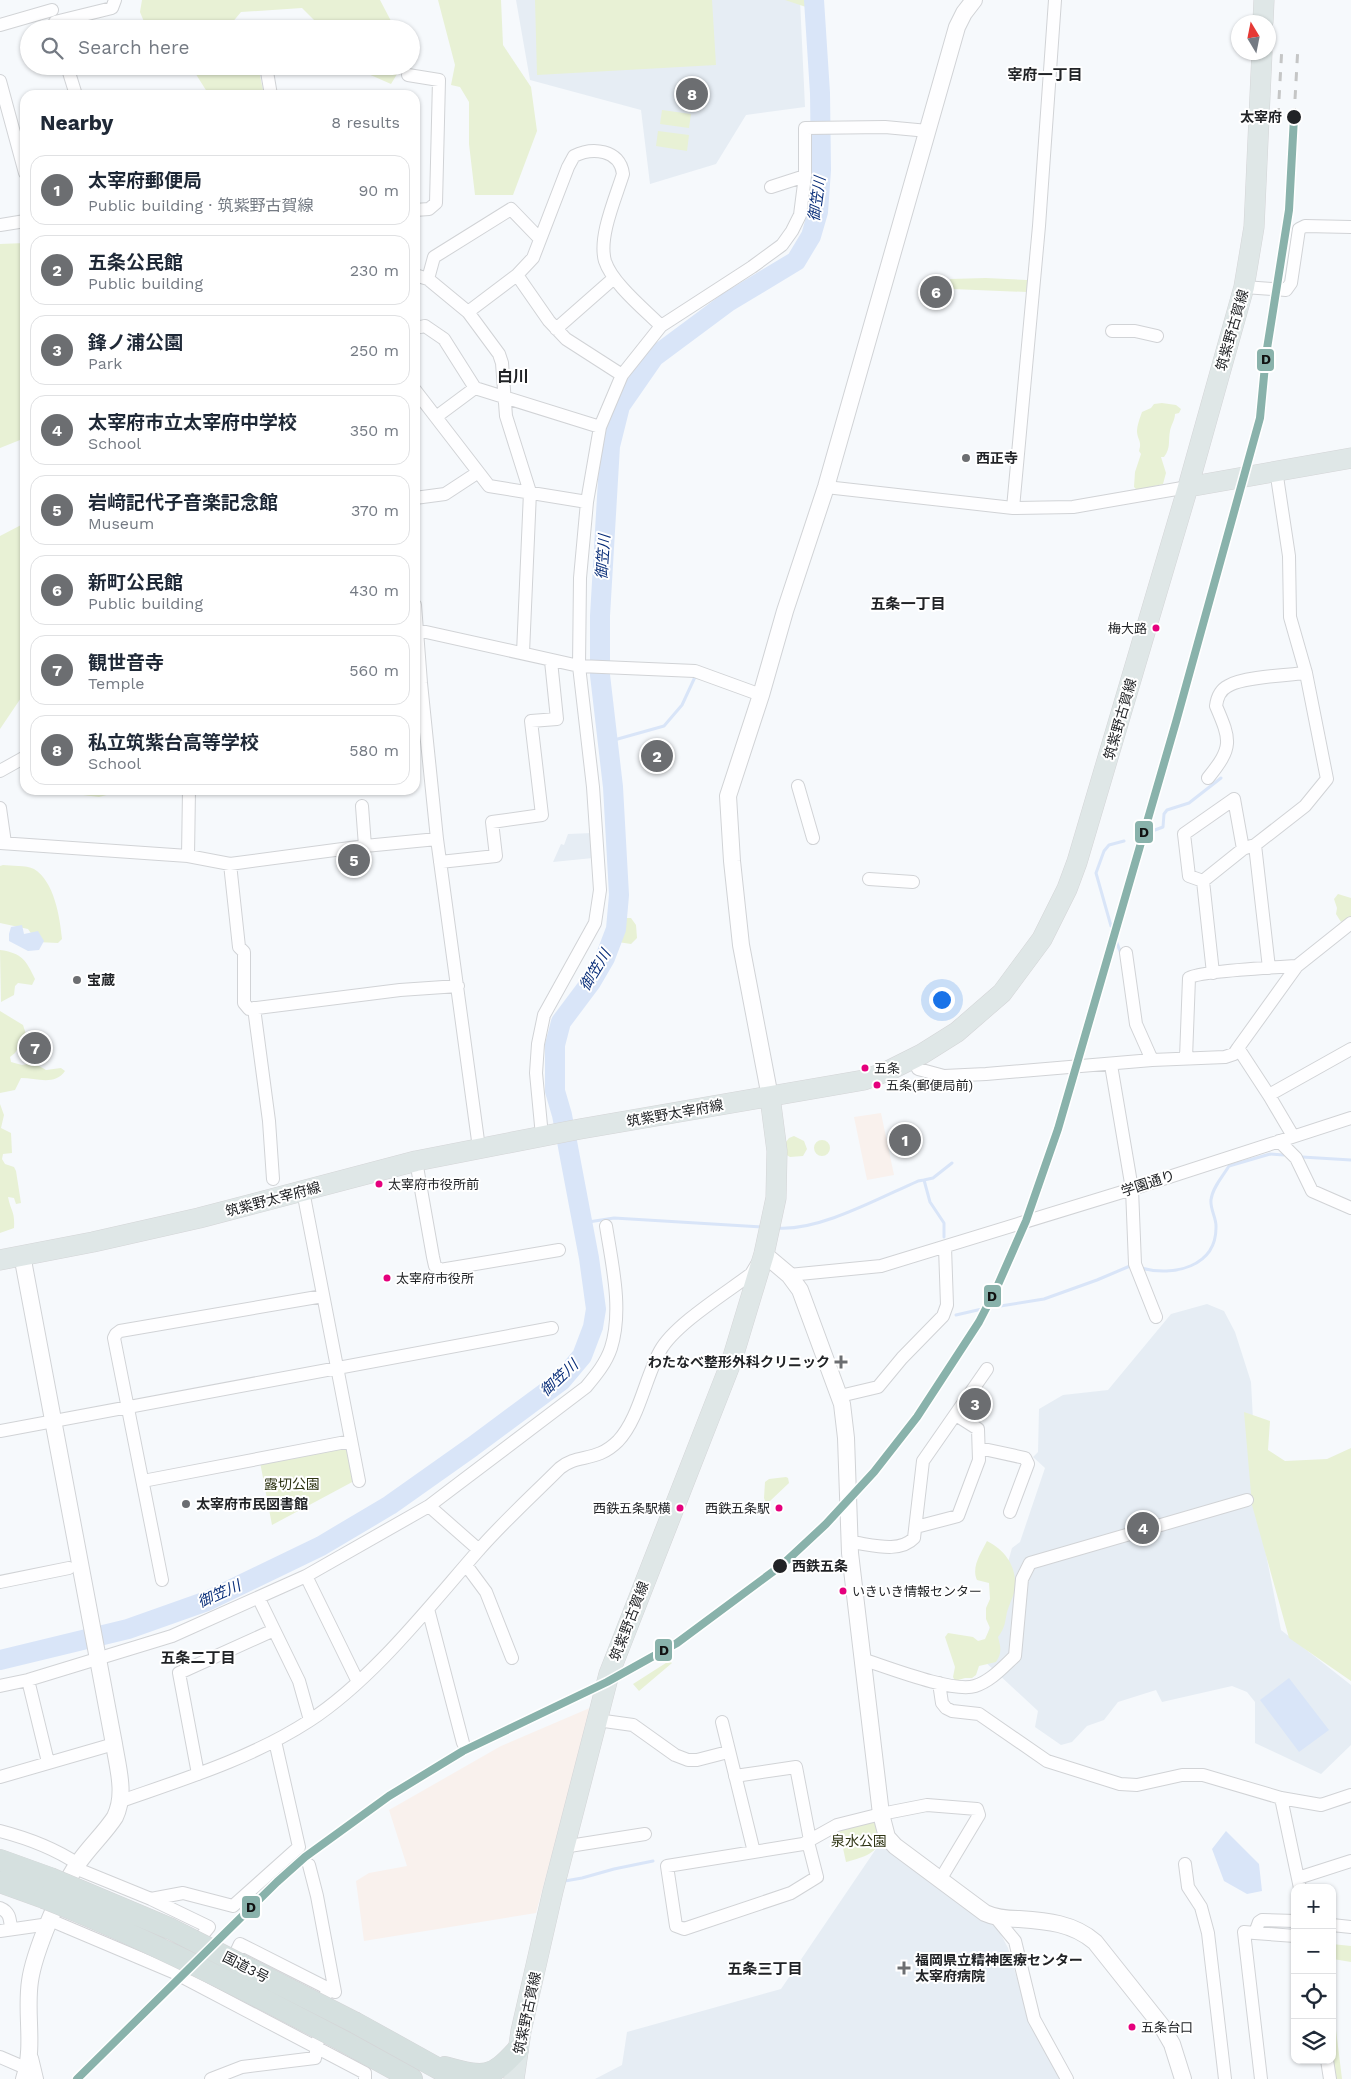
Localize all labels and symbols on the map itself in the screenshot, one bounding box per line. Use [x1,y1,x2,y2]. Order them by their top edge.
north arrow [1231,15,1276,60]
district label: 宰府一丁目 [1007,66,1083,84]
pin: 8 [676,75,708,113]
marker: 太宰府 [1285,108,1303,126]
place label: 太宰府 [1240,109,1282,125]
water label: 御笠川 [805,173,829,223]
pin: 6 [920,273,952,311]
street label: 筑紫野古賀線 [1213,287,1251,373]
line badge: D [1256,348,1275,372]
text: D [1261,351,1271,367]
district label: 白川 [497,367,529,386]
place label: 西正寺 [976,450,1018,466]
marker: 西正寺 [960,452,972,464]
water label: 御笠川 [592,532,614,580]
district label: 五条一丁目 [870,595,946,613]
place label: 梅大路 [1108,621,1147,636]
marker: 梅大路 [1151,623,1161,633]
street label: 筑紫野古賀線 [1101,676,1139,762]
pin: 2 [641,737,673,775]
line badge: D [1134,820,1154,844]
text: D [1139,824,1149,840]
pin: 5 [338,841,370,879]
water label: 御笠川 [576,944,615,994]
place label: 宝蔵 [87,972,115,988]
marker: 宝蔵 [71,974,83,986]
your location [929,987,955,1013]
pin: 7 [19,1029,51,1067]
place label: 五条 [874,1061,900,1076]
marker: 五条 [860,1063,870,1073]
place label: 五条(郵便局前) [886,1078,973,1093]
marker: 五条(郵便局前) [872,1080,882,1090]
street label: 筑紫野太宰府線 [625,1097,725,1129]
pin: 1 [889,1121,921,1159]
street label: 学園通り [1119,1167,1177,1199]
place label: 太宰府市役所前 [388,1177,479,1192]
street label: 筑紫野太宰府線 [224,1179,322,1219]
marker: 太宰府市役所前 [374,1179,384,1189]
place label: 太宰府市役所 [396,1271,474,1286]
marker: 太宰府市役所 [382,1273,392,1283]
line badge: D [983,1284,1002,1308]
text: D [987,1288,997,1304]
place label: わたなべ整形外科クリニック [648,1354,830,1370]
water label: 御笠川 [536,1355,583,1400]
marker: わたなべ整形外科クリニック [834,1355,848,1369]
pin: 3 [959,1385,991,1423]
park label: 露切公園 [264,1476,320,1492]
place label: 太宰府市民図書館 [196,1496,308,1512]
marker: 太宰府市民図書館 [180,1498,192,1510]
place label: 西鉄五条駅横 [593,1501,671,1516]
place label: 西鉄五条駅 [705,1501,770,1516]
marker: 西鉄五条駅横 [675,1503,685,1513]
marker: 西鉄五条駅 [774,1503,784,1513]
pin: 4 [1127,1509,1159,1547]
marker: 西鉄五条 [771,1557,789,1575]
place label: 西鉄五条 [792,1558,848,1574]
water label: 御笠川 [195,1576,245,1611]
street label: 筑紫野古賀線 [606,1579,652,1663]
place label: いきいき情報センター [852,1584,982,1599]
marker: いきいき情報センター [838,1586,848,1596]
line badge: D [654,1638,673,1662]
text: D [659,1642,669,1658]
district label: 五条二丁目 [160,1649,236,1667]
park label: 泉水公園 [831,1833,887,1849]
line badge: D [241,1895,261,1919]
text: D [246,1899,256,1915]
street label: 国道3号 [220,1948,272,1986]
place label: 福岡県立精神医療センター 太宰府病院 [915,1952,1083,1984]
district label: 五条三丁目 [727,1960,803,1978]
marker: 福岡県立精神医療センター 太宰府病院 [897,1961,911,1975]
street label: 筑紫野古賀線 [510,1970,544,2056]
place label: 五条台口 [1141,2020,1193,2035]
marker: 五条台口 [1127,2022,1137,2032]

